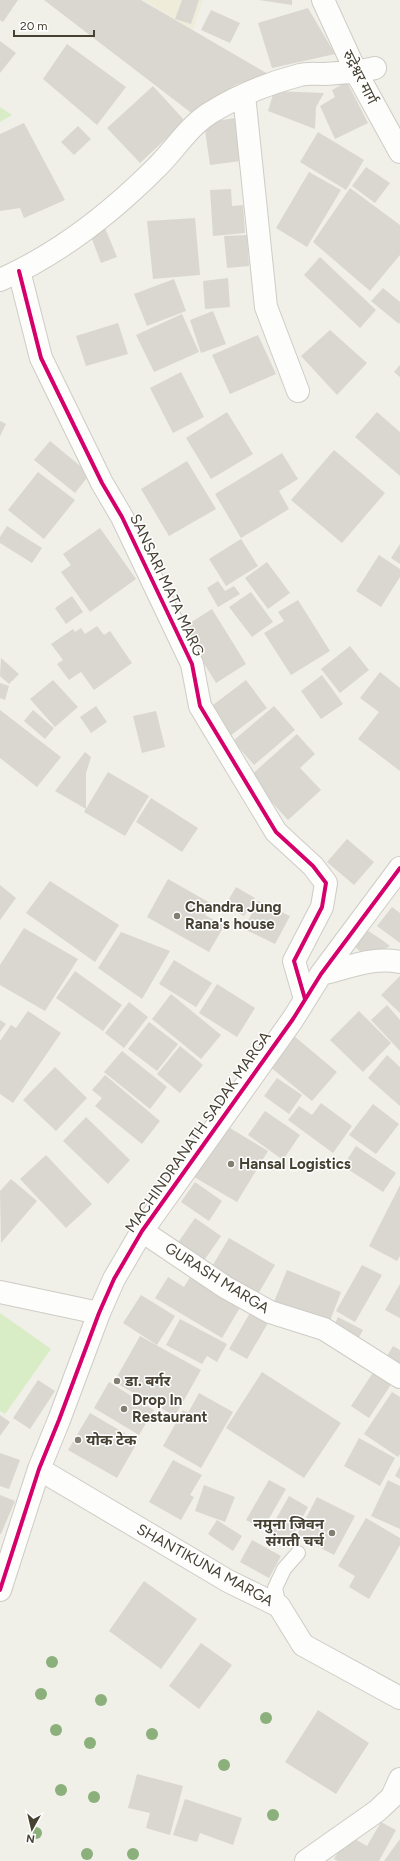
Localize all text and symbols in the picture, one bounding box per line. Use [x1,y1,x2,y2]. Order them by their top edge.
scale bar [14,12,94,38]
text: 20 m [20,19,48,33]
street label: रुद्रेश्वर मार्ग [339,47,382,108]
street label: SANSARI MATA MARG [126,511,208,659]
place label: Chandra Jung Rana's house [185,898,281,933]
marker: Chandra Jung Rana's house [172,911,182,921]
street label: MACHINDRANATH SADAK MARGA [121,1028,275,1236]
place label: Hansal Logistics [239,1155,351,1173]
marker: Hansal Logistics [226,1159,236,1169]
street label: GURASH MARGA [162,1239,272,1317]
place label: डा. बर्गर [124,1372,171,1390]
marker: डा. बर्गर [112,1376,122,1386]
place label: Drop In Restaurant [132,1391,208,1426]
marker: Drop In Restaurant [119,1404,129,1414]
place label: योक टेक [86,1431,137,1449]
marker: योक टेक [73,1435,83,1445]
place label: नमुना जिवन संगती चर्च [253,1515,325,1550]
street label: SHANTIKUNA MARGA [134,1520,276,1610]
marker: नमुना जिवन संगती चर्च [327,1528,337,1538]
north arrow [12,1809,52,1849]
text: N [26,1831,36,1845]

